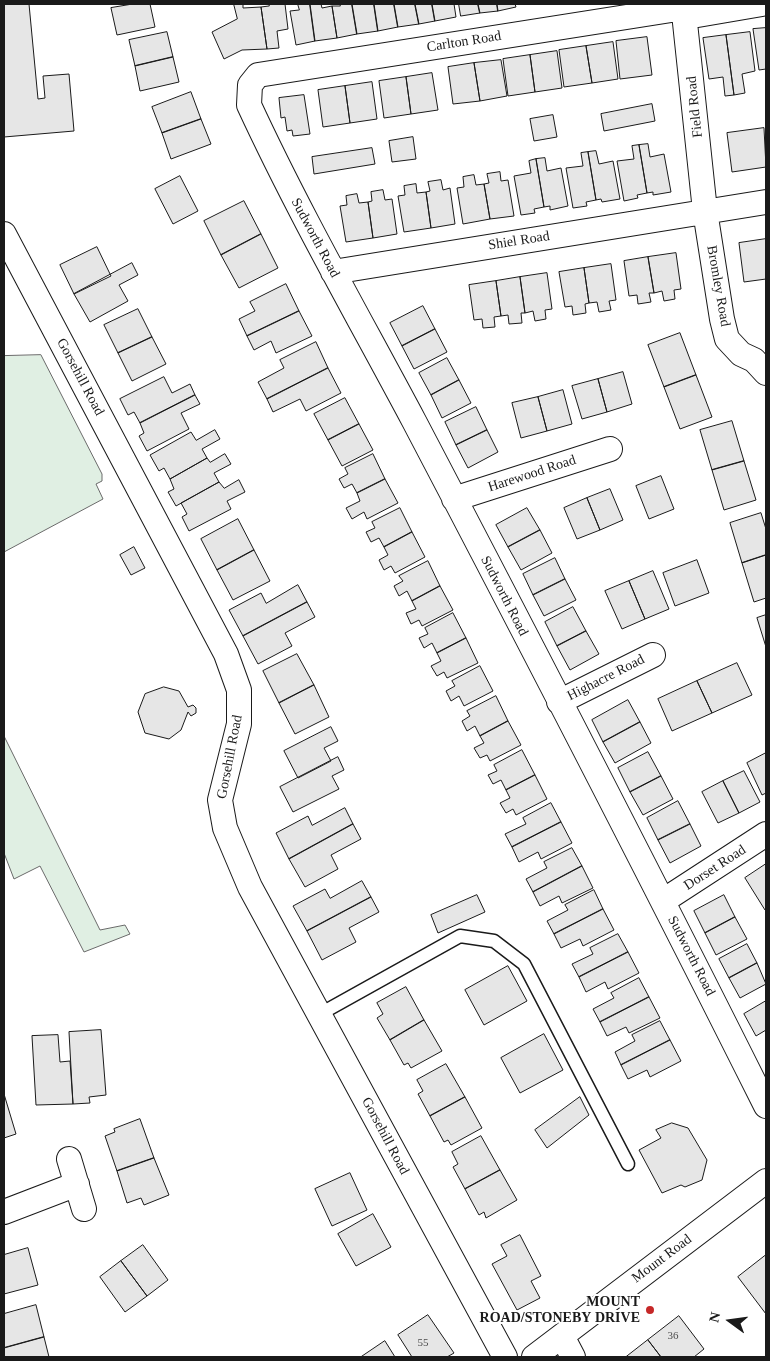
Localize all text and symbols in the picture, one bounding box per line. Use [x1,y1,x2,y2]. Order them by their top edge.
street label: Carlton Road [426,28,502,56]
street label: Field Road [683,75,707,139]
street label: Sudworth Road [287,195,343,281]
street label: Shiel Road [487,228,551,254]
street label: Bromley Road [703,244,733,328]
street label: Gorsehill Road [53,335,107,419]
street label: Harewood Road [486,452,578,496]
street label: Sudworth Road [477,553,531,639]
street label: Highacre Road [565,651,647,705]
street label: Gorsehill Road [214,714,246,800]
street label: Dorset Road [681,842,749,894]
street label: Sudworth Road [664,913,718,999]
street label: Gorsehill Road [358,1094,412,1178]
street label: Mount Road [629,1231,695,1287]
place label: MOUNT ROAD/STONEBY DRIVE [480,1294,640,1326]
north arrow [705,1296,755,1346]
marker: MOUNT ROAD/STONEBY DRIVE [644,1304,656,1316]
text: N [706,1311,723,1324]
house number: 36 [668,1329,678,1343]
house number: 55 [418,1336,428,1350]

